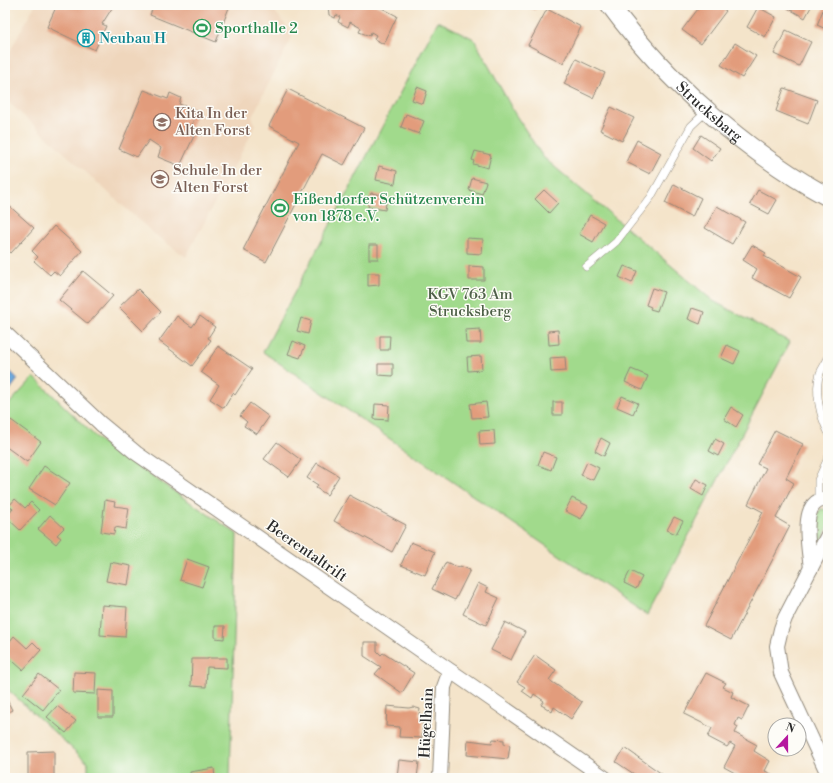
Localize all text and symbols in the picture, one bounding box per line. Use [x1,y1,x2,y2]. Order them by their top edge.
sports icon: Sporthalle 2 [192,18,212,38]
place label: Sporthalle 2 [215,19,298,38]
building icon: Neubau H [76,28,96,48]
place label: Neubau H [99,29,166,48]
street label: Strucksbarg [672,78,746,147]
place label: Kita In der Alten Forst [174,104,251,140]
school or university icon: Kita In der Alten Forst [152,112,172,132]
place label: Schule In der Alten Forst [172,161,262,197]
school or university icon: Schule In der Alten Forst [150,169,170,189]
place label: Eißendorfer Schützenverein von 1878 e.V. [292,190,484,226]
sports icon: Eißendorfer Schützenverein von 1878 e.V. [270,198,290,218]
park label: KGV 763 Am Strucksberg [427,285,513,321]
street label: Beerentaltrift [262,516,351,587]
street label: Hügelhain [415,687,438,759]
north arrow [767,717,807,757]
text: N [784,721,797,737]

